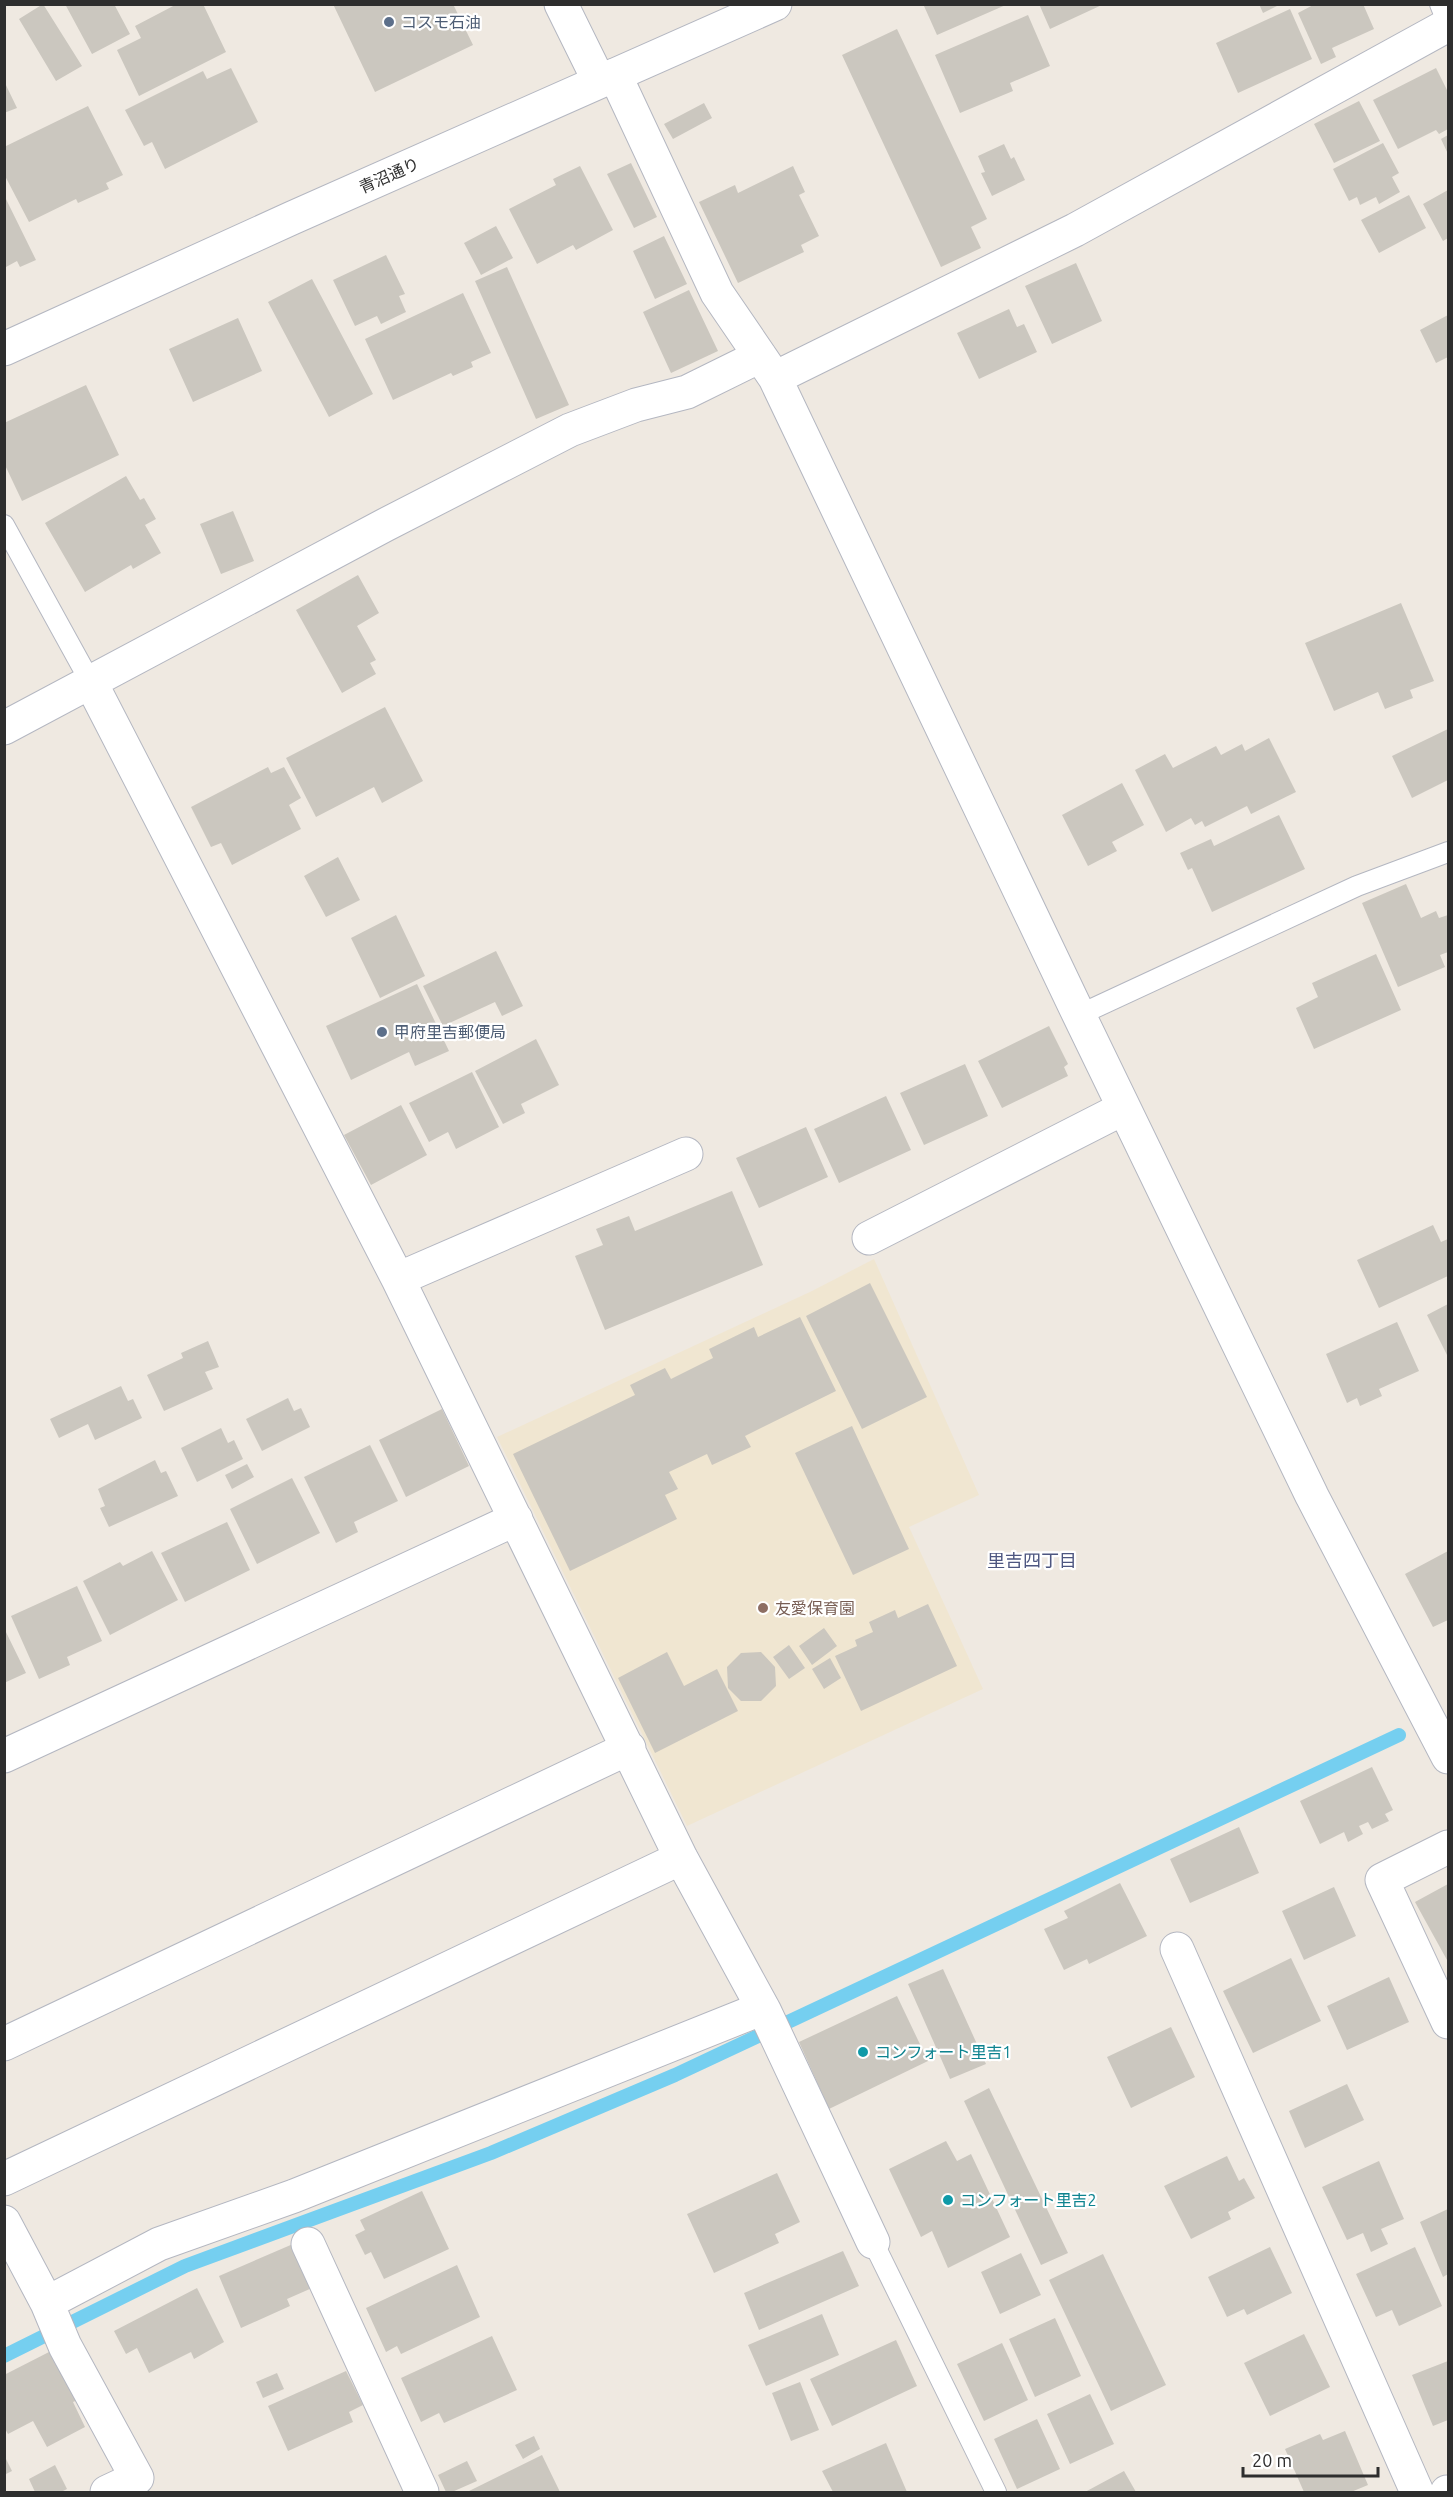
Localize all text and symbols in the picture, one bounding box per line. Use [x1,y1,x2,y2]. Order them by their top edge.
place label: コスモ石油 [401,13,481,31]
marker: コスモ石油 [382,15,396,29]
street label: 青沼通り [356,154,422,196]
place label: 甲府里吉郵便局 [394,1023,506,1041]
marker: 甲府里吉郵便局 [375,1025,389,1039]
district label: 里吉四丁目 [987,1550,1077,1570]
place label: 友愛保育園 [775,1599,855,1617]
marker: 友愛保育園 [756,1601,770,1615]
place label: コンフォート里吉1 [875,2043,1012,2061]
marker: コンフォート里吉1 [856,2045,870,2059]
place label: コンフォート里吉2 [960,2191,1097,2209]
marker: コンフォート里吉2 [941,2193,955,2207]
scale bar [1243,2440,1378,2478]
text: 20 m [1252,2450,1292,2470]

